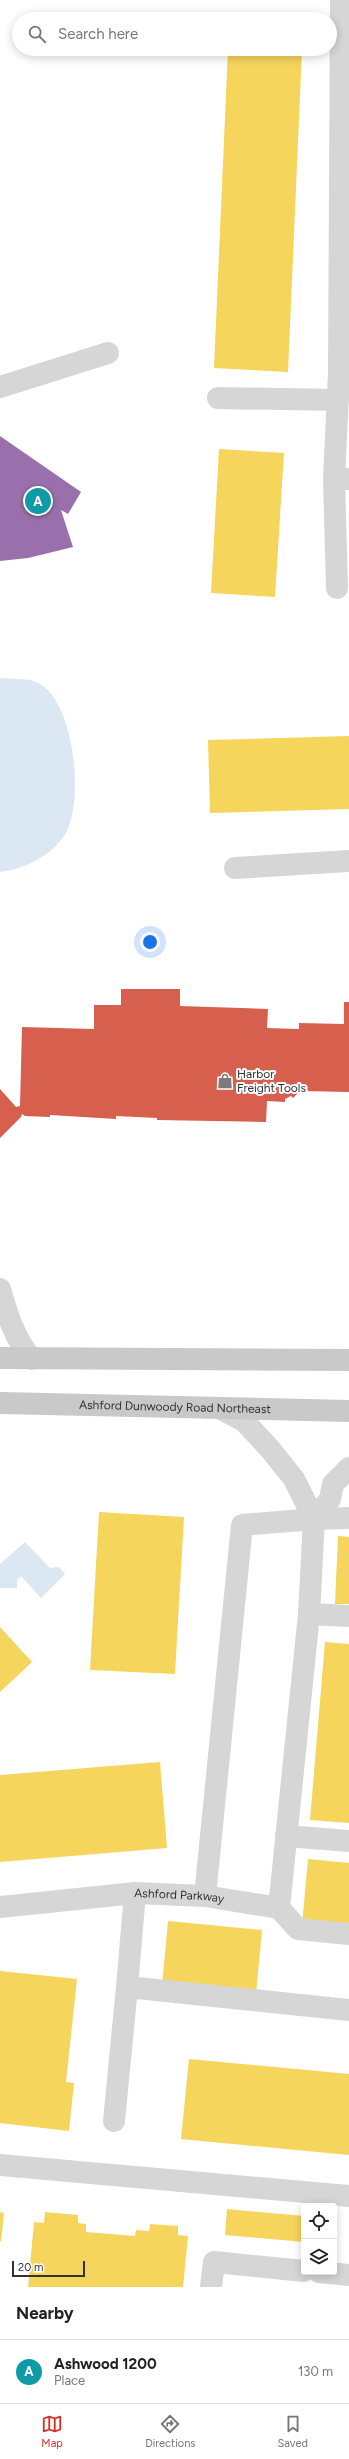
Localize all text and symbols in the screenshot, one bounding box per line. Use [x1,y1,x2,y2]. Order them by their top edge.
search box [12,12,337,56]
icon: search [26,23,48,45]
text: Search here [58,25,138,43]
pin: A [25,486,51,516]
your location [140,932,160,952]
place label: Harbor Freight Tools [237,1067,306,1095]
shop icon: Harbor Freight Tools [216,1072,234,1090]
street label: Ashford Dunwoody Road Northeast [79,1398,272,1416]
street label: Ashford Parkway [134,1886,226,1906]
map controls [301,2203,337,2275]
button: locate [301,2203,337,2239]
button: layers [301,2239,337,2275]
scale bar [12,2259,85,2278]
text: 20 m [18,2261,43,2274]
text: Nearby [16,2303,74,2323]
text: Ashwood 1200 [54,2355,157,2373]
text: A [24,2364,34,2379]
text: 130 m [298,2364,333,2379]
text: Place [54,2373,85,2388]
tab: Map [41,2413,63,2450]
tab: Directions [145,2413,195,2450]
tab: Saved [278,2413,308,2450]

